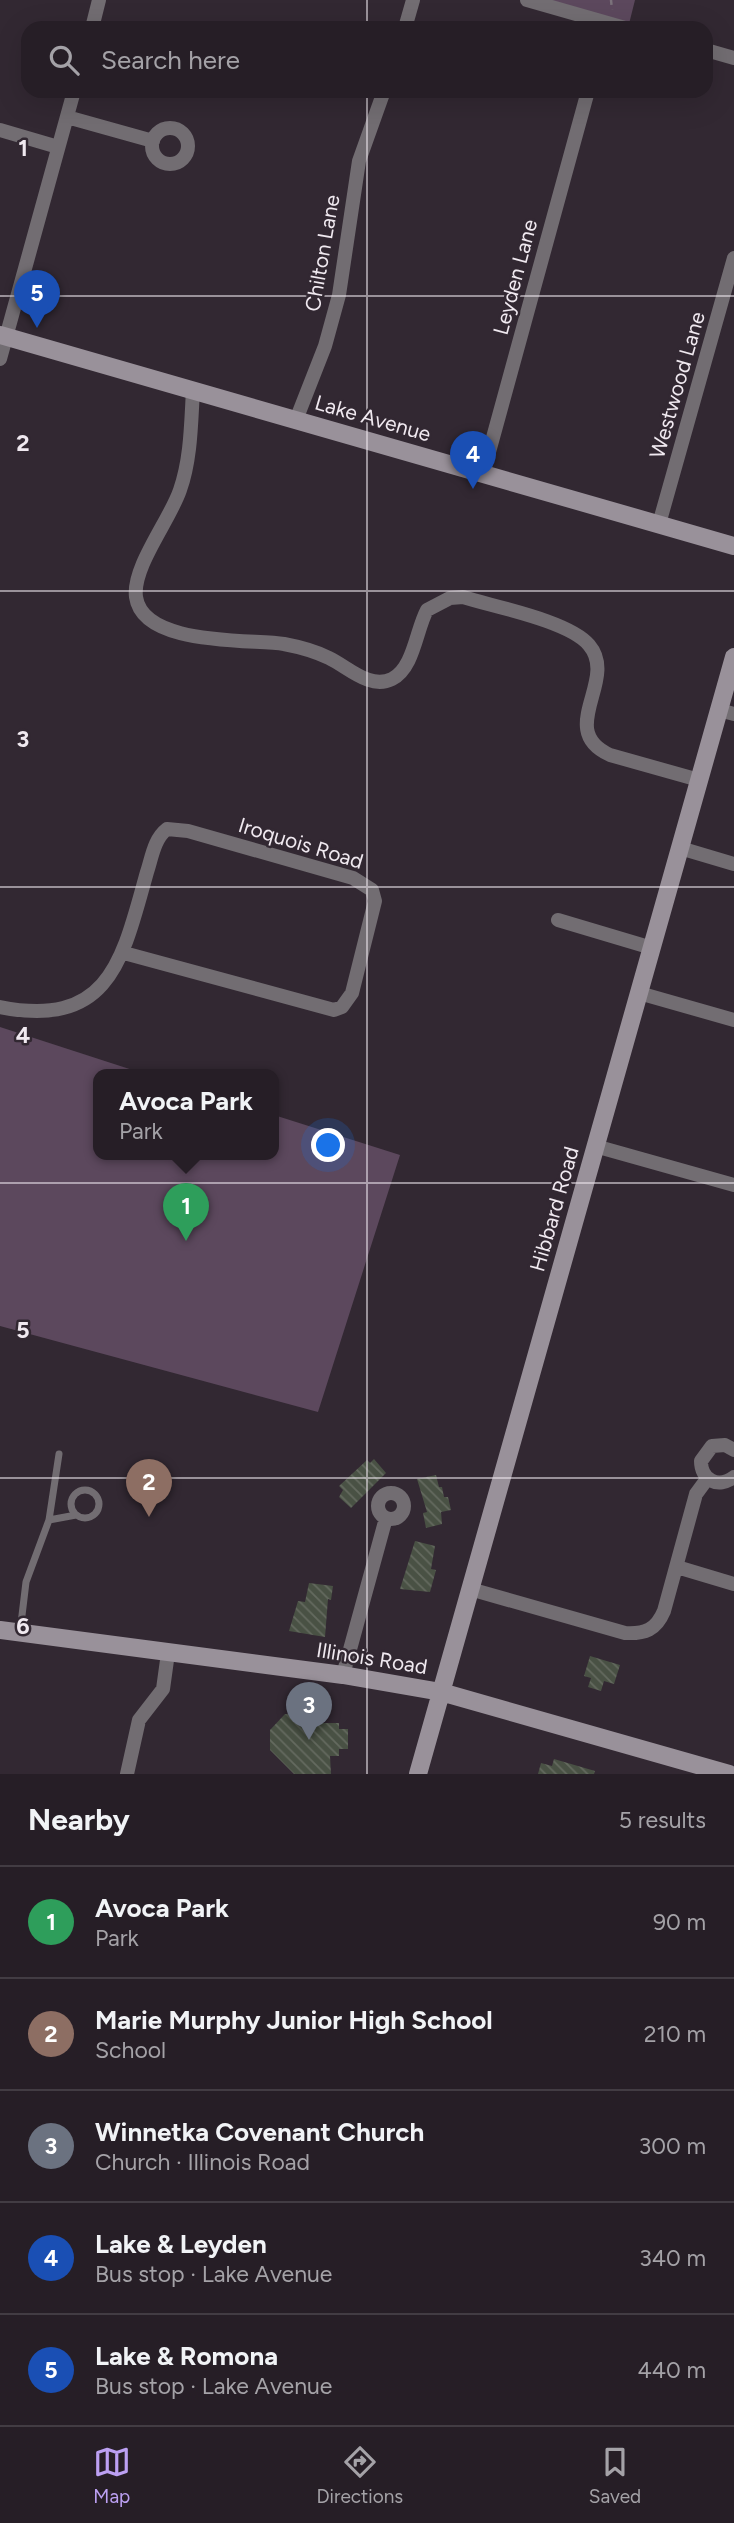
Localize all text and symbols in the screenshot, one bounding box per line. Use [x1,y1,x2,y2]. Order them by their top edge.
search box [21,21,713,98]
icon: search [45,41,83,79]
text: Search here [101,44,240,76]
text: 1 [18,134,28,162]
street label: Chilton Lane [299,193,345,313]
street label: Leyden Lane [488,217,542,337]
pin: 5 [14,270,60,328]
street label: Westwood Lane [644,309,710,461]
street label: Lake Avenue [312,390,434,446]
text: 2 [16,429,30,457]
pin: 4 [450,431,496,489]
text: 3 [17,725,29,753]
street label: Iroquois Road [236,812,366,874]
text: 4 [16,1021,30,1049]
popup [93,1069,279,1160]
text: Avoca Park [119,1085,253,1117]
text: Park [119,1117,163,1145]
your location [311,1128,345,1162]
street label: Hibbard Road [524,1144,584,1274]
pin: 1 [163,1183,209,1241]
text: 5 [16,1316,30,1344]
pin: 2 [126,1459,172,1517]
text: 6 [16,1612,30,1640]
street label: Illinois Road [315,1637,429,1679]
pin: 3 [286,1682,332,1740]
text: Nearby [28,1801,130,1838]
text: 5 results [619,1806,706,1834]
text: Avoca Park [95,1892,229,1924]
text: 1 [46,1908,56,1936]
text: 90 m [653,1908,706,1936]
text: Park [95,1924,139,1952]
text: Marie Murphy Junior High School [95,2004,493,2036]
text: 2 [44,2020,58,2048]
text: 210 m [644,2020,706,2048]
text: School [95,2036,166,2064]
text: Winnetka Covenant Church [95,2116,424,2148]
text: 3 [45,2132,57,2160]
text: 300 m [639,2132,706,2160]
text: Church · Illinois Road [95,2148,310,2176]
text: Lake & Leyden [95,2228,267,2260]
text: 4 [44,2244,58,2272]
text: 340 m [639,2244,706,2272]
text: Bus stop · Lake Avenue [95,2260,332,2288]
text: Lake & Romona [95,2340,278,2372]
text: 5 [44,2356,58,2384]
text: 440 m [637,2356,706,2384]
text: Bus stop · Lake Avenue [95,2372,332,2400]
tab: Map [93,2443,131,2508]
tab: Directions [316,2443,403,2508]
tab: Saved [589,2443,641,2508]

